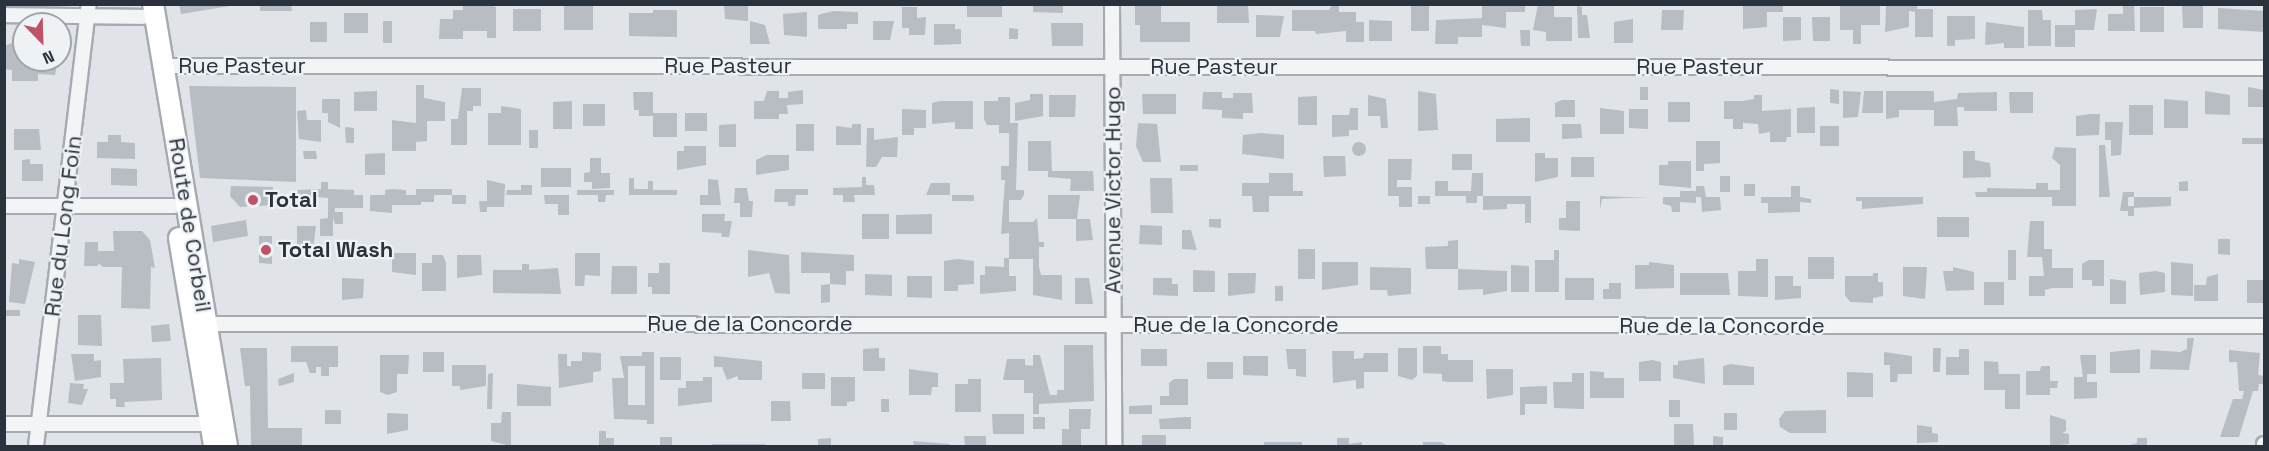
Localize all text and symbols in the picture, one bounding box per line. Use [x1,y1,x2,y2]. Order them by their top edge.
north arrow [12,12,72,72]
text: N [39,45,57,69]
street label: Rue Pasteur [178,53,306,79]
street label: Rue Pasteur [664,53,792,79]
street label: Rue Pasteur [1150,54,1278,80]
street label: Rue Pasteur [1636,54,1764,80]
street label: Avenue Victor Hugo [1100,86,1126,294]
street label: Rue du Long Foin [39,134,87,318]
street label: Route de Corbeil [163,136,217,314]
place label: Total [265,187,318,213]
marker: Total [246,193,260,207]
place label: Total Wash [278,237,393,263]
marker: Total Wash [259,243,273,257]
street label: Rue de la Concorde [647,311,853,337]
street label: Rue de la Concorde [1133,312,1339,338]
street label: Rue de la Concorde [1619,313,1825,339]

